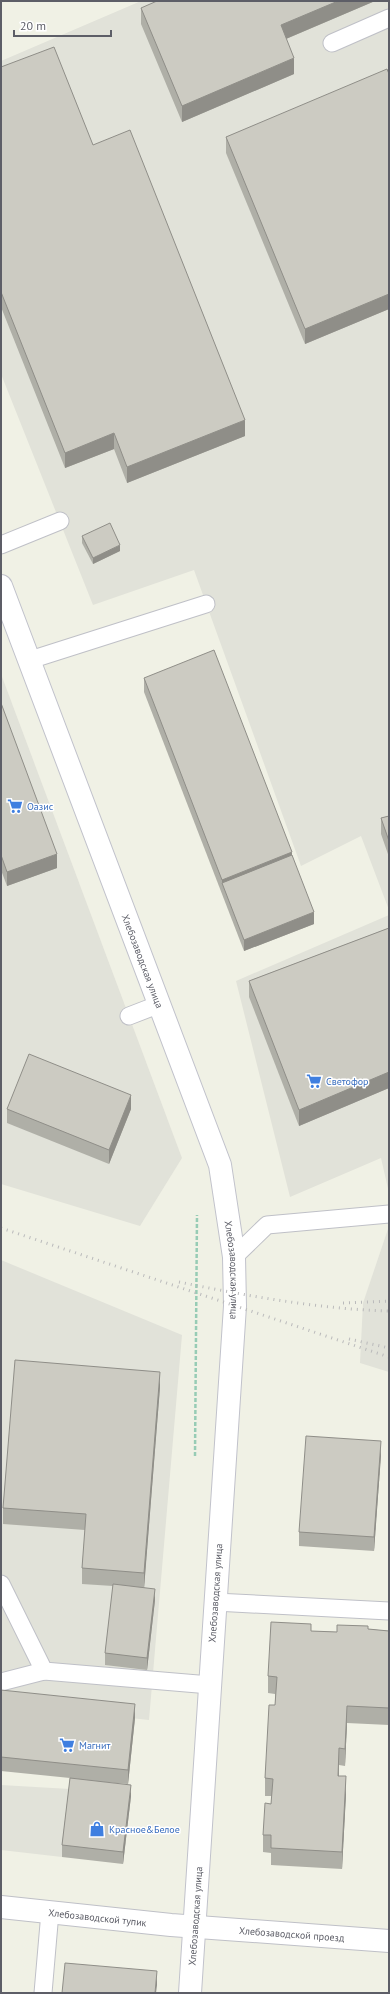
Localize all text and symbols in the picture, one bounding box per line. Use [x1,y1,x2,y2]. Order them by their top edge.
scale bar [14,12,111,38]
text: 20 m [20,18,46,33]
supermarket icon: Оазис [6,797,24,815]
place label: Оазис [27,800,54,813]
street label: Хлебозаводская улица [119,913,166,1010]
supermarket icon: Светофор [305,1072,323,1090]
place label: Светофор [326,1075,369,1088]
street label: Хлебозаводская улица [222,1220,241,1320]
street label: Хлебозаводская улица [206,1543,225,1643]
supermarket icon: Магнит [58,1736,76,1754]
place label: Магнит [79,1739,110,1752]
shop icon: Красное&Белое [88,1820,106,1838]
place label: Красное&Белое [109,1823,180,1836]
street label: Хлебозаводская улица [186,1866,205,1966]
street label: Хлебозаводской тупик [48,1906,147,1929]
street label: Хлебозаводской проезд [238,1924,345,1945]

